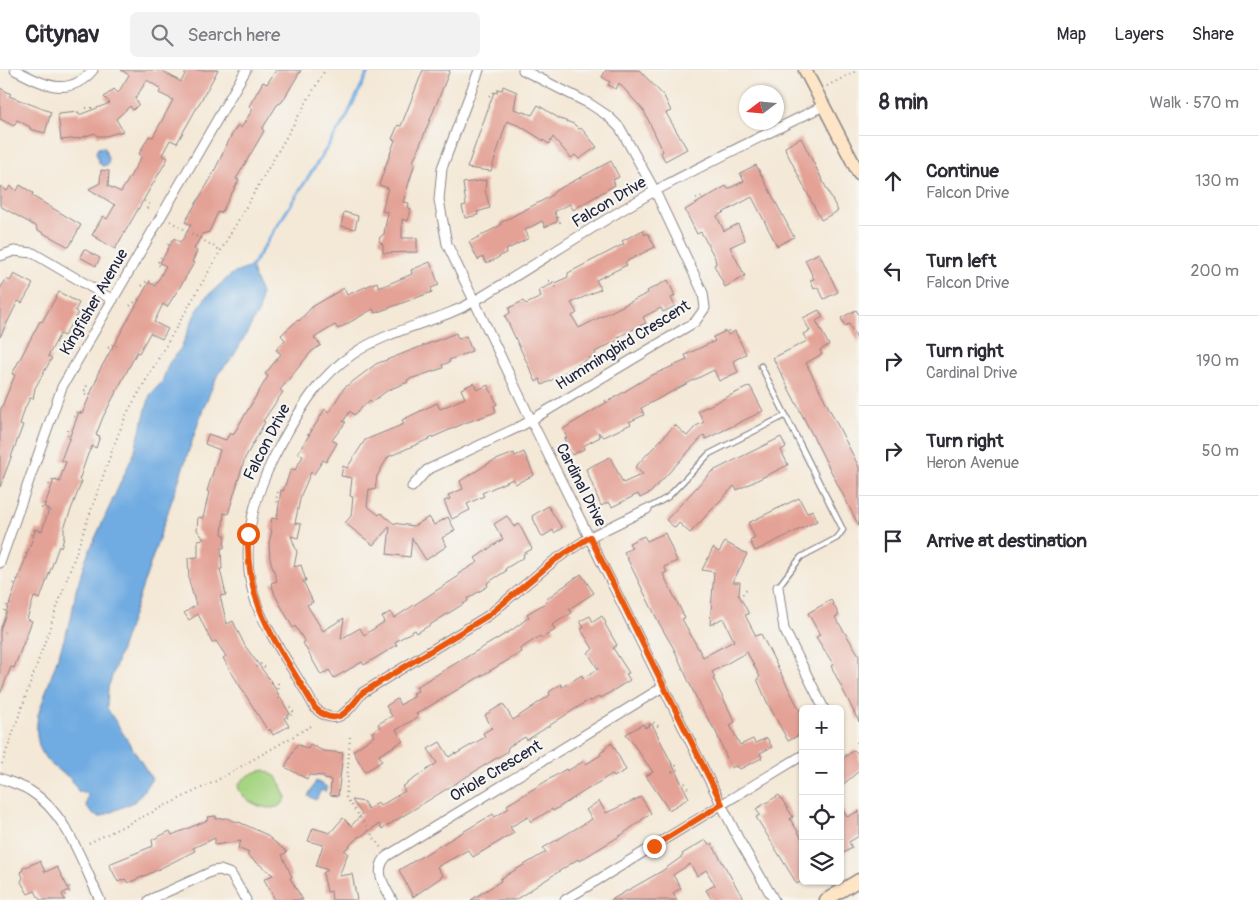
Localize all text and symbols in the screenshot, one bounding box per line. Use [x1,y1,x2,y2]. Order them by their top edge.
search box [130,12,480,57]
text: Citynav [25,20,100,49]
icon: search [148,21,176,49]
text: Search here [188,23,280,47]
text: Map [1057,23,1086,46]
text: Layers [1114,23,1164,46]
text: Share [1192,23,1234,46]
north arrow [739,85,784,130]
text: 8 min [879,89,928,116]
text: Walk · 570 m [1150,93,1239,113]
text: Continue [926,159,999,183]
icon: ahead [879,167,907,195]
text: 130 m [1195,171,1239,191]
street label: Falcon Drive [568,172,650,232]
text: Falcon Drive [926,183,1009,203]
street label: Kingfisher Avenue [55,245,133,359]
text: Turn left [926,249,996,273]
icon: left [879,257,907,285]
text: 200 m [1191,261,1239,281]
text: Falcon Drive [926,273,1009,293]
street label: Hummingbird Crescent [552,295,694,394]
text: Turn right [926,339,1004,363]
icon: right [879,347,907,375]
text: 190 m [1196,351,1239,371]
text: Cardinal Drive [926,363,1017,383]
street label: Falcon Drive [239,400,295,484]
text: Turn right [926,429,1004,453]
icon: right [879,437,907,465]
street label: Cardinal Drive [551,440,611,530]
text: 50 m [1202,441,1239,461]
text: Heron Avenue [926,453,1019,473]
route start [237,523,260,546]
icon: arrive [879,527,907,555]
text: Arrive at destination [926,529,1087,553]
map controls [799,705,844,885]
button: + [799,705,844,750]
street label: Oriole Crescent [446,735,546,806]
button: − [799,750,844,795]
button: locate [799,795,844,840]
route end [643,835,666,858]
button: layers [799,840,844,885]

